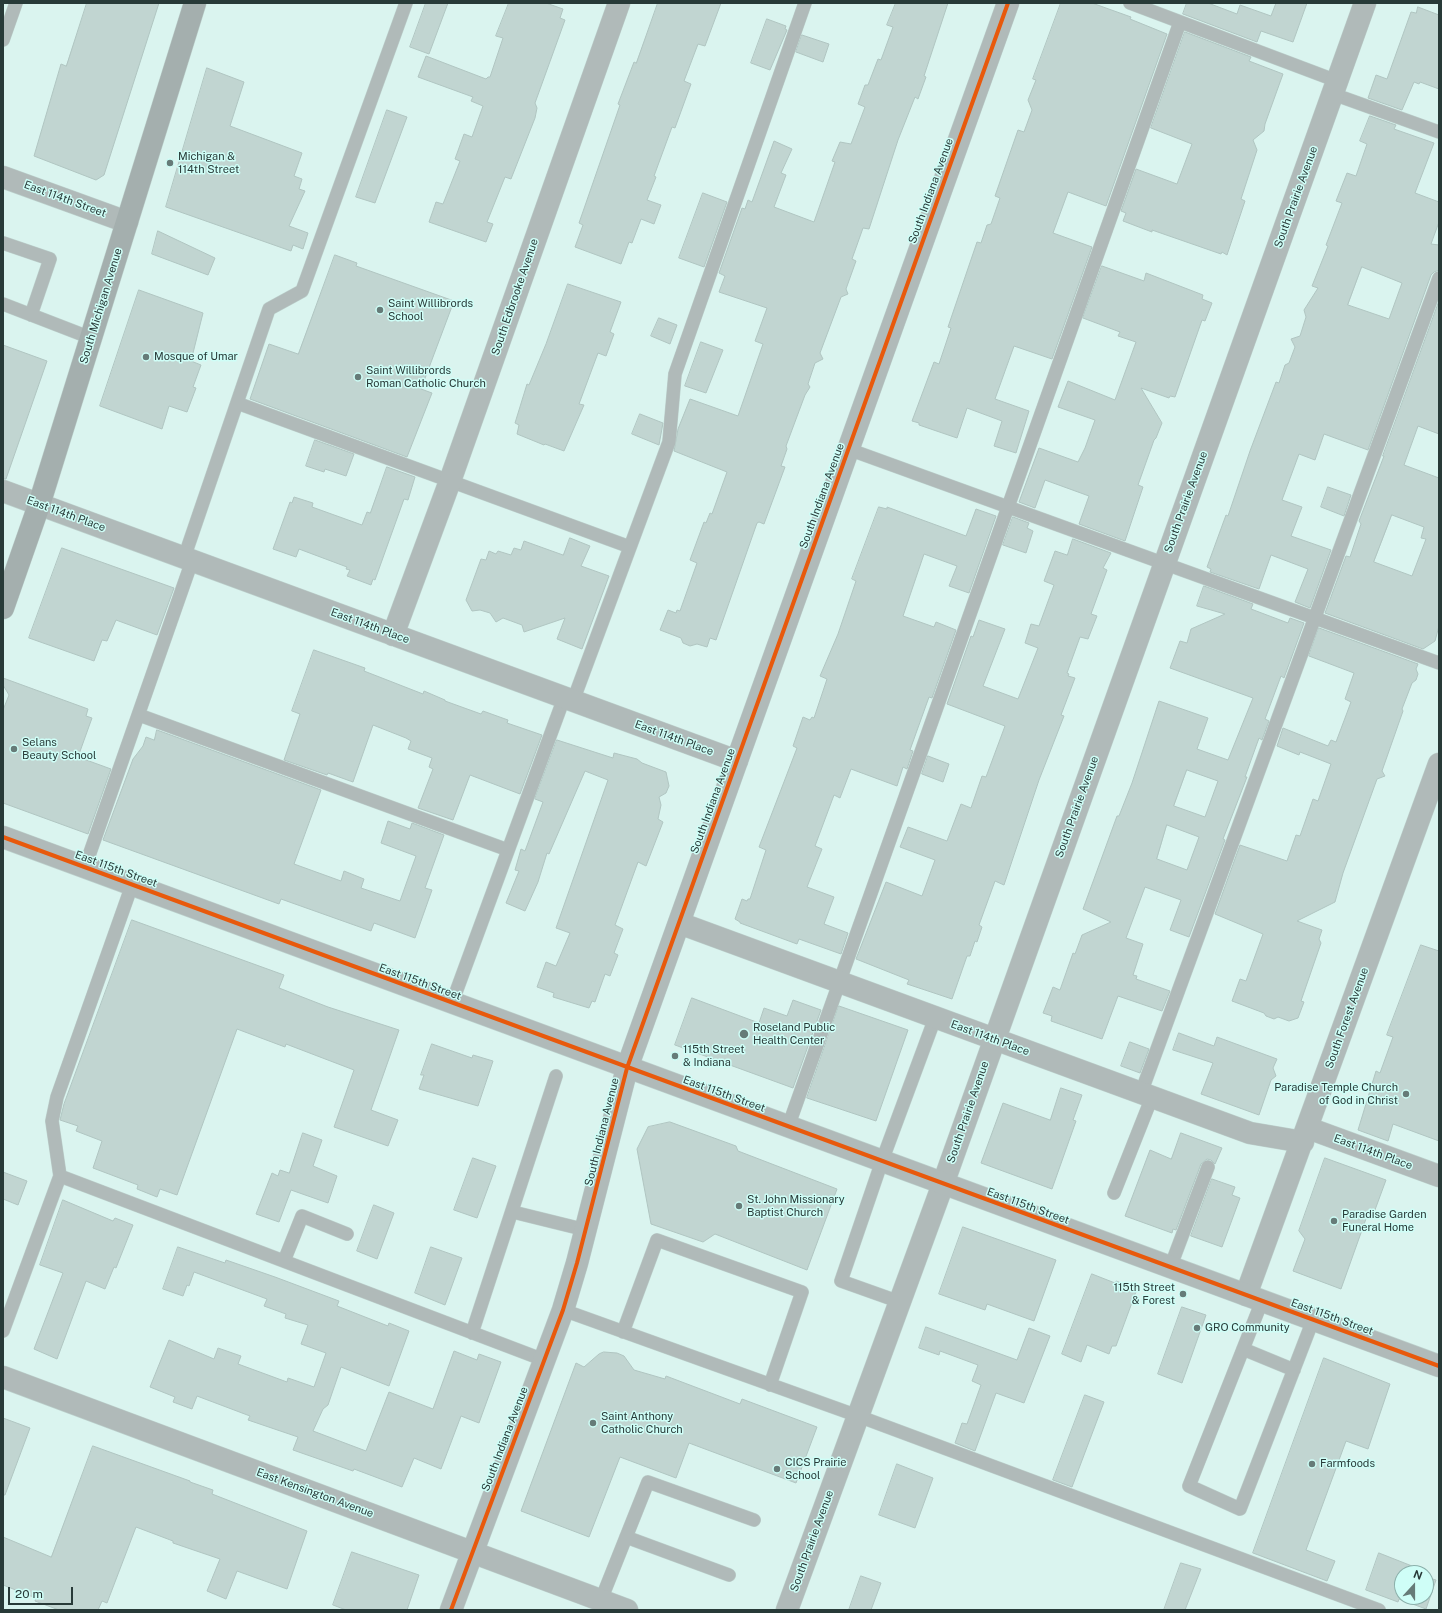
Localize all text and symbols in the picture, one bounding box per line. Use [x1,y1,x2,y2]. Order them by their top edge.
street label: South Indiana Avenue [906,137,956,245]
street label: South Prairie Avenue [1272,144,1320,250]
place label: Michigan & 114th Street [178,150,239,176]
marker: Michigan & 114th Street [165,158,175,168]
street label: East 114th Street [22,178,108,220]
street label: South Edbrooke Avenue [489,237,541,357]
street label: South Michigan Avenue [77,247,125,365]
place label: Saint Willibrords School [388,297,473,323]
marker: Saint Willibrords School [375,305,385,315]
place label: Mosque of Umar [154,350,238,364]
marker: Mosque of Umar [141,352,151,362]
place label: Saint Willibrords Roman Catholic Church [366,364,486,390]
marker: Saint Willibrords Roman Catholic Church [353,372,363,382]
street label: South Indiana Avenue [797,442,847,550]
street label: South Prairie Avenue [1162,449,1210,555]
street label: East 114th Place [25,494,107,534]
street label: East 114th Place [329,606,411,646]
street label: East 114th Place [633,718,715,758]
place label: Selans Beauty School [22,736,96,762]
marker: Selans Beauty School [9,744,19,754]
street label: South Indiana Avenue [688,747,738,855]
street label: South Prairie Avenue [1053,754,1101,860]
street label: East 115th Street [73,848,159,890]
street label: East 115th Street [377,961,463,1003]
street label: South Forest Avenue [1323,966,1371,1070]
street label: East 114th Place [949,1018,1031,1058]
place label: Roseland Public Health Center [753,1021,835,1047]
marker: Roseland Public Health Center [738,1028,750,1040]
place label: 115th Street & Indiana [683,1043,744,1069]
marker: 115th Street & Indiana [670,1051,680,1061]
street label: South Prairie Avenue [944,1059,992,1165]
street label: East 115th Street [681,1073,767,1115]
street label: South Indiana Avenue [582,1077,622,1187]
place label: Paradise Temple Church of God in Christ [1274,1081,1398,1107]
marker: Paradise Temple Church of God in Christ [1401,1089,1411,1099]
street label: East 114th Place [1332,1132,1414,1172]
street label: East 115th Street [985,1185,1071,1227]
place label: St. John Missionary Baptist Church [747,1193,845,1219]
marker: St. John Missionary Baptist Church [734,1201,744,1211]
place label: Paradise Garden Funeral Home [1342,1208,1426,1234]
marker: Paradise Garden Funeral Home [1329,1216,1339,1226]
place label: 115th Street & Forest [1114,1281,1175,1307]
marker: 115th Street & Forest [1178,1289,1188,1299]
street label: East 115th Street [1289,1296,1375,1338]
place label: GRO Community [1205,1321,1290,1335]
marker: GRO Community [1192,1323,1202,1333]
street label: South Indiana Avenue [479,1385,531,1493]
place label: Saint Anthony Catholic Church [601,1410,683,1436]
marker: Saint Anthony Catholic Church [588,1418,598,1428]
place label: CICS Prairie School [785,1456,847,1482]
place label: Farmfoods [1320,1457,1375,1471]
marker: Farmfoods [1307,1459,1317,1469]
marker: CICS Prairie School [772,1464,782,1474]
street label: East Kensington Avenue [255,1466,375,1520]
street label: South Prairie Avenue [788,1488,836,1594]
north arrow [1394,1565,1434,1605]
text: N [1412,1568,1424,1582]
scale bar [10,1579,75,1605]
text: 20 m [15,1587,43,1601]

